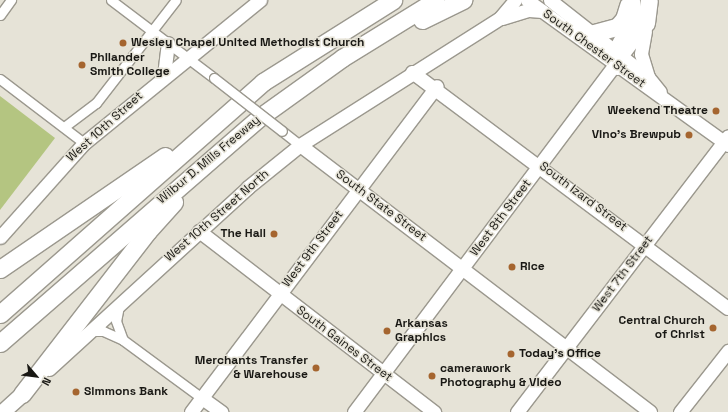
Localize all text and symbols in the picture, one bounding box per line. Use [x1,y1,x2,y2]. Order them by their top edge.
street label: South Chester Street [540,7,648,91]
place label: Wesley Chapel United Methodist Church [131,36,364,50]
marker: Wesley Chapel United Methodist Church [118,38,128,48]
place label: Philander Smith College [90,51,170,79]
marker: Philander Smith College [77,60,87,70]
street label: West 10th Street [64,89,146,165]
place label: Weekend Theatre [607,104,708,118]
marker: Weekend Theatre [711,106,721,116]
street label: Wilbur D. Mills Freeway [155,113,263,207]
place label: Vino's Brewpub [592,128,681,142]
marker: Vino's Brewpub [684,130,694,140]
street label: South Izard Street [536,159,630,235]
street label: West 10th Street North [162,167,272,265]
street label: South State Street [333,167,429,245]
street label: West 8th Street [467,177,535,259]
street label: West 9th Street [280,208,346,290]
place label: The Hall [220,227,266,241]
marker: The Hall [269,229,279,239]
street label: West 7th Street [590,233,656,315]
place label: Rice [520,260,545,274]
marker: Rice [507,262,517,272]
street label: South Gaines Street [293,303,395,385]
place label: Central Church of Christ [618,314,705,342]
place label: Arkansas Graphics [395,317,448,345]
marker: Central Church of Christ [708,323,718,333]
marker: Arkansas Graphics [382,326,392,336]
place label: Today's Office [519,347,601,361]
marker: Today's Office [506,349,516,359]
place label: Merchants Transfer & Warehouse [195,354,308,382]
north arrow [16,356,56,396]
place label: camerawork Photography & Video [440,362,562,390]
marker: Merchants Transfer & Warehouse [311,363,321,373]
marker: camerawork Photography & Video [427,371,437,381]
text: N [39,375,55,388]
place label: Simmons Bank [84,385,168,399]
marker: Simmons Bank [71,387,81,397]

